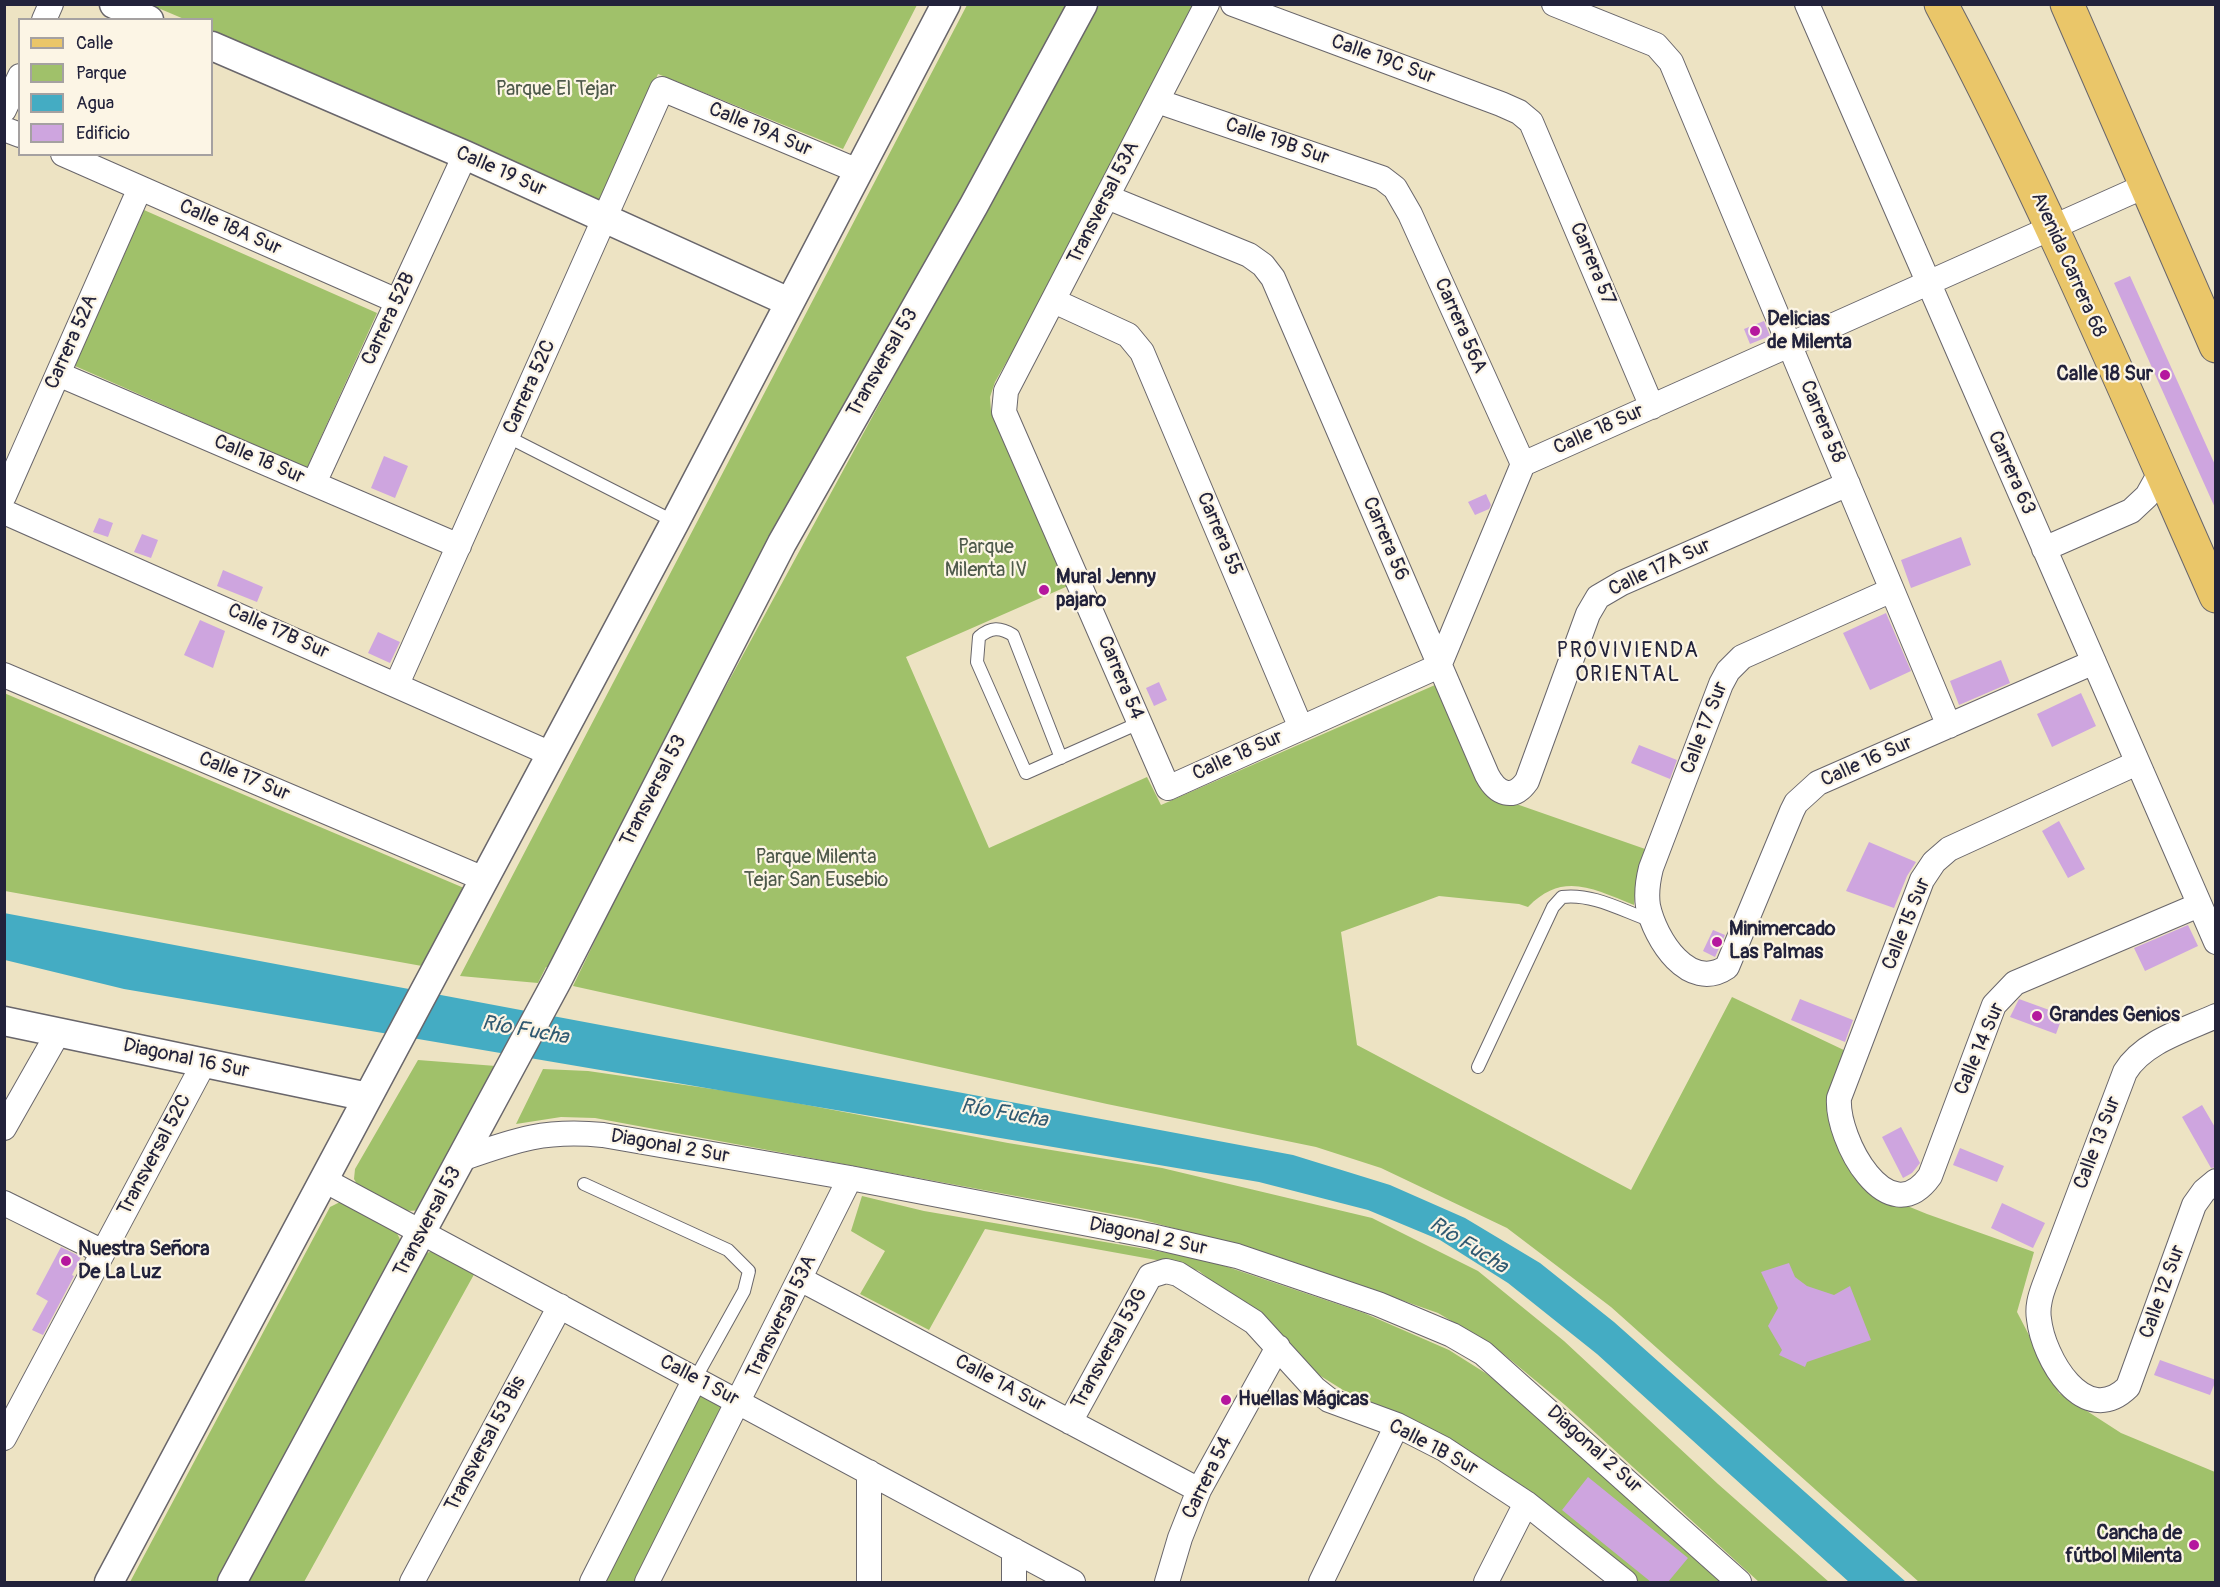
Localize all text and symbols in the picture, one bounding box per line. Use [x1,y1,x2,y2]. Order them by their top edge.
legend [18,18,213,156]
street label: Calle 19C Sur [1328,30,1438,90]
text: Calle [76,32,113,55]
text: Parque [76,62,126,85]
park label: Parque El Tejar [496,78,616,102]
text: Agua [76,92,114,115]
street label: Calle 19A Sur [705,98,815,162]
street label: Calle 19B Sur [1222,113,1332,171]
text: Edificio [76,122,130,145]
street label: Transversal 53A [1063,138,1145,268]
street label: Calle 19 Sur [452,141,550,203]
street label: Avenida Carrera 68 [2025,189,2111,341]
street label: Calle 18A Sur [175,195,285,261]
street label: Carrera 57 [1564,219,1620,309]
street label: Carrera 52B [357,269,421,369]
street label: Carrera 56A [1428,275,1492,377]
street label: Carrera 52A [40,291,104,393]
street label: Transversal 53 [842,304,924,422]
place label: Delicias de Milenta [1767,308,1852,355]
marker: Delicias de Milenta [1748,324,1762,338]
street label: Carrera 52C [499,336,561,438]
place label: Calle 18 Sur [2057,363,2153,387]
marker: Calle 18 Sur [2158,368,2172,382]
street label: Carrera 58 [1794,377,1850,467]
street label: Calle 18 Sur [1550,399,1648,461]
street label: Carrera 63 [1982,427,2040,519]
street label: Calle 18 Sur [210,430,308,490]
street label: Carrera 55 [1191,489,1247,579]
street label: Carrera 56 [1357,494,1413,584]
street label: Calle 17A Sur [1605,534,1715,602]
park label: Parque Milenta IV [945,536,1027,583]
place label: Mural Jenny pajaro [1056,566,1156,613]
marker: Mural Jenny pajaro [1037,583,1051,597]
street label: Calle 17B Sur [224,599,332,665]
street label: Carrera 54 [1092,633,1148,723]
district label: PROVIVIENDA ORIENTAL [1557,639,1699,689]
street label: Calle 17 Sur [1676,678,1734,778]
street label: Calle 18 Sur [1189,725,1287,787]
street label: Transversal 53 [616,731,692,851]
street label: Calle 16 Sur [1817,731,1917,793]
street label: Calle 17 Sur [195,747,293,807]
park label: Parque Milenta Tejar San Eusebio [744,846,888,893]
street label: Calle 15 Sur [1878,874,1936,974]
place label: Minimercado Las Palmas [1729,918,1836,965]
marker: Minimercado Las Palmas [1710,935,1724,949]
street label: Calle 14 Sur [1950,999,2010,1099]
place label: Grandes Genios [2049,1004,2180,1028]
marker: Grandes Genios [2030,1009,2044,1023]
water label: Río Fucha [480,1011,570,1051]
street label: Diagonal 16 Sur [121,1034,251,1084]
street label: Transversal 52C [113,1090,197,1220]
street label: Calle 13 Sur [2069,1093,2127,1193]
water label: Río Fucha [959,1094,1049,1134]
street label: Diagonal 2 Sur [609,1125,731,1169]
street label: Transversal 53 [389,1163,467,1281]
water label: Río Fucha [1424,1212,1512,1280]
street label: Diagonal 2 Sur [1087,1213,1209,1261]
place label: Nuestra Señora De La Luz [78,1238,209,1285]
street label: Calle 12 Sur [2135,1242,2191,1342]
street label: Transversal 53A [742,1251,822,1383]
marker: Nuestra Señora De La Luz [59,1254,73,1268]
street label: Transversal 53G [1067,1284,1153,1414]
street label: Calle 1 Sur [655,1350,743,1412]
street label: Calle 1A Sur [951,1350,1049,1418]
street label: Transversal 53 Bis [440,1372,532,1516]
place label: Huellas Mágicas [1238,1388,1368,1412]
marker: Huellas Mágicas [1219,1393,1233,1407]
street label: Diagonal 2 Sur [1541,1401,1647,1499]
street label: Calle 1B Sur [1384,1414,1482,1482]
street label: Carrera 54 [1178,1433,1238,1523]
place label: Cancha de fútbol Milenta [2065,1522,2182,1569]
marker: Cancha de fútbol Milenta [2187,1538,2201,1552]

